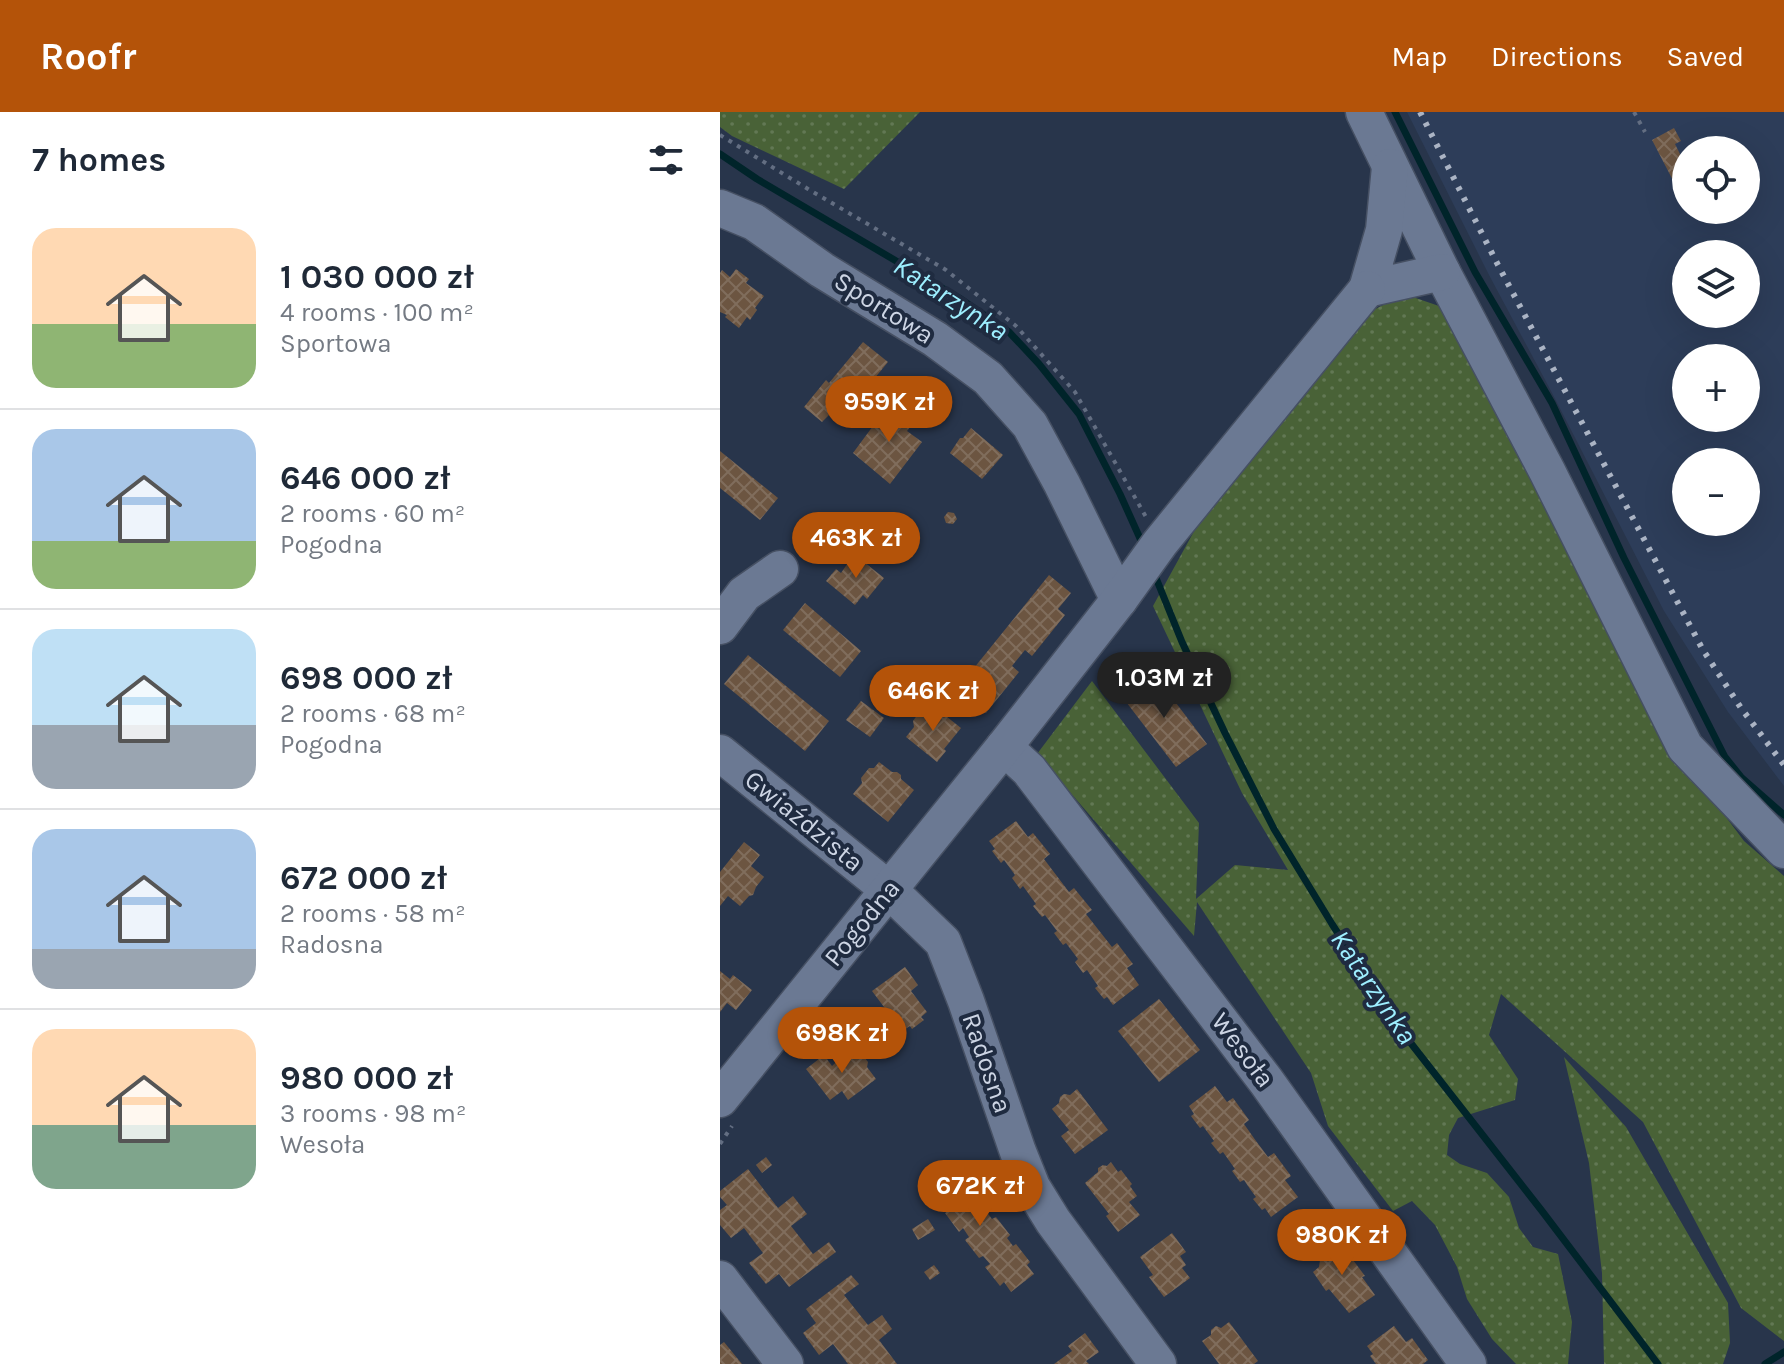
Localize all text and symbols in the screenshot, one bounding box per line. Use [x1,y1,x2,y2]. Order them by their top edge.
text: Roofr [40,34,136,79]
text: Map [1392,40,1447,73]
text: Directions [1491,40,1623,73]
text: Saved [1667,40,1744,73]
map controls [1672,136,1760,536]
button: locate [1672,136,1760,224]
icon: filters [644,138,688,182]
text: 7 homes [32,140,166,180]
button: layers [1672,240,1760,328]
water label: Katarzynka [887,249,1015,347]
text: 1 030 000 zł [280,257,474,297]
icon: home [96,260,192,356]
street label: Sportowa [828,265,940,351]
text: 4 rooms · 100 m² [280,297,474,328]
text: Sportowa [280,328,392,359]
button: + [1672,344,1760,432]
pin: 959K zł [815,376,963,444]
text: 959K zł [843,386,935,417]
button: − [1672,448,1760,536]
text: 646 000 zł [280,458,450,498]
icon: home [96,461,192,557]
text: 2 rooms · 60 m² [280,498,465,529]
pin: 463K zł [782,512,930,580]
text: 463K zł [810,522,902,553]
text: Pogodna [280,529,383,560]
pin: 1.03M zł [1081,652,1247,720]
text: 698 000 zł [280,658,452,698]
icon: home [96,661,192,757]
text: 1.03M zł [1115,662,1213,693]
pin: 646K zł [859,665,1007,733]
text: 646K zł [887,675,979,706]
text: 2 rooms · 68 m² [280,698,466,729]
text: Pogodna [280,729,383,760]
street label: Gwiaździsta [739,764,869,878]
text: 672 000 zł [280,858,447,898]
icon: home [96,861,192,957]
street label: Pogodna [818,873,906,973]
text: 2 rooms · 58 m² [280,898,466,929]
water label: Katarzynka [1324,924,1424,1050]
text: Radosna [280,929,384,960]
pin: 698K zł [768,1007,916,1075]
street label: Wesoła [1205,1007,1281,1093]
street label: Radosna [955,1009,1019,1117]
text: 698K zł [796,1017,888,1048]
text: 980 000 zł [280,1058,453,1098]
icon: home [96,1061,192,1157]
text: 3 rooms · 98 m² [280,1098,466,1129]
text: Wesoła [280,1129,365,1160]
pin: 672K zł [906,1160,1054,1228]
text: 672K zł [936,1170,1024,1201]
pin: 980K zł [1268,1209,1416,1277]
text: 980K zł [1295,1219,1389,1250]

